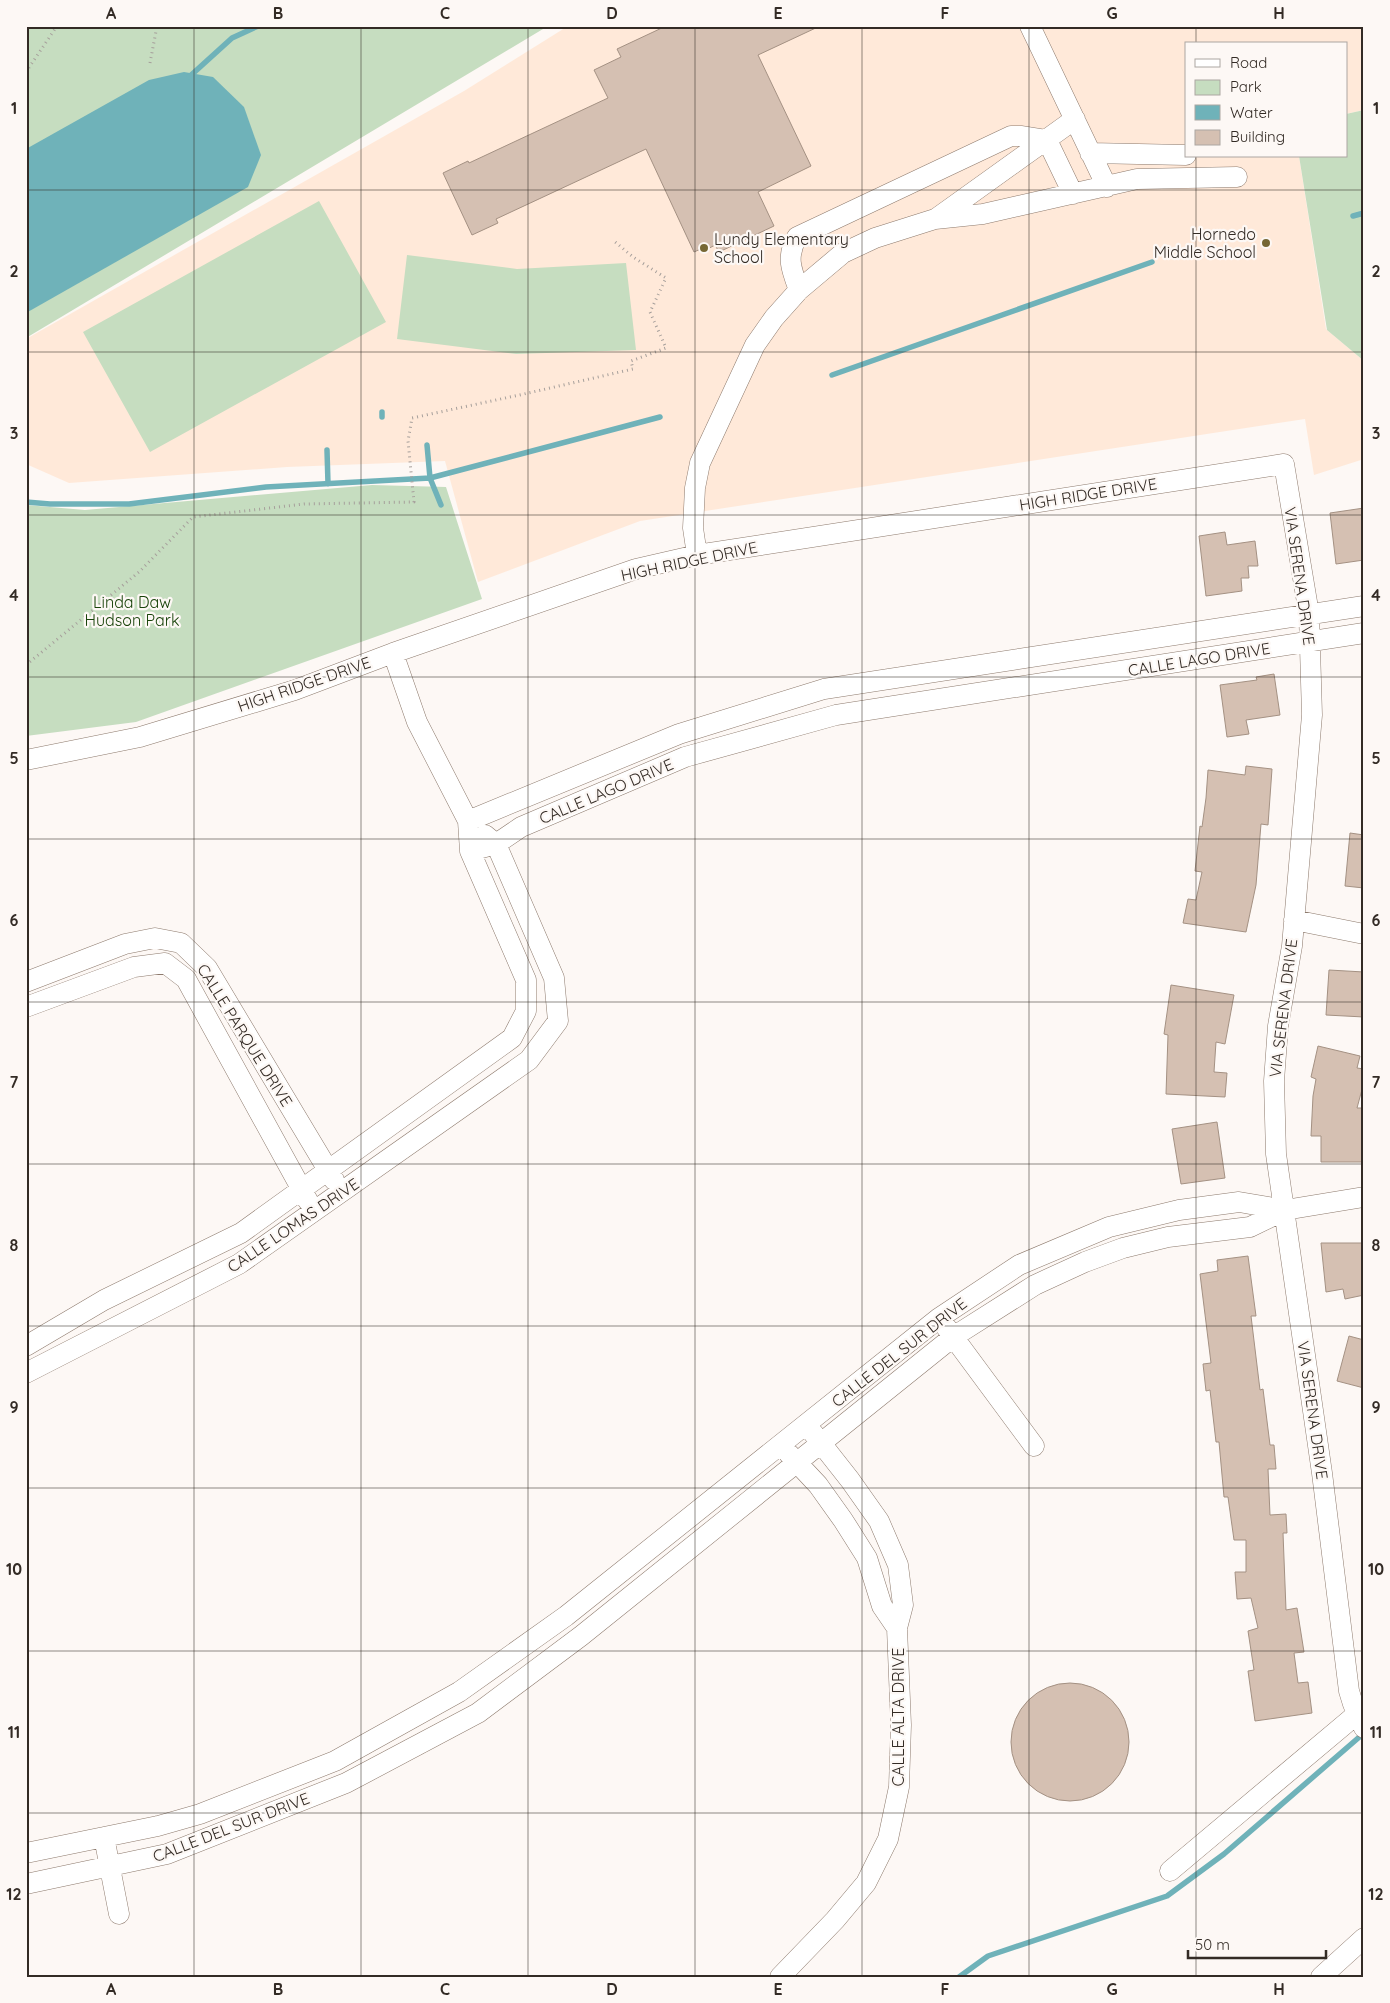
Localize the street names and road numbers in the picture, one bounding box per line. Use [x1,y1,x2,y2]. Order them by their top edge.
street label: HIGH RIDGE DRIVE [1018,473,1158,515]
street label: VIA SERENA DRIVE [1280,505,1320,647]
street label: HIGH RIDGE DRIVE [619,537,759,585]
street label: CALLE LAGO DRIVE [1126,638,1272,680]
street label: HIGH RIDGE DRIVE [235,652,373,716]
street label: CALLE LAGO DRIVE [536,754,676,828]
street label: VIA SERENA DRIVE [1265,938,1301,1078]
street label: CALLE PARQUE DRIVE [193,960,297,1110]
street label: CALLE LOMAS DRIVE [223,1173,363,1277]
street label: CALLE DEL SUR DRIVE [827,1293,971,1411]
street label: VIA SERENA DRIVE [1293,1339,1333,1481]
street label: CALLE ALTA DRIVE [888,1648,908,1786]
street label: CALLE DEL SUR DRIVE [150,1788,312,1866]

